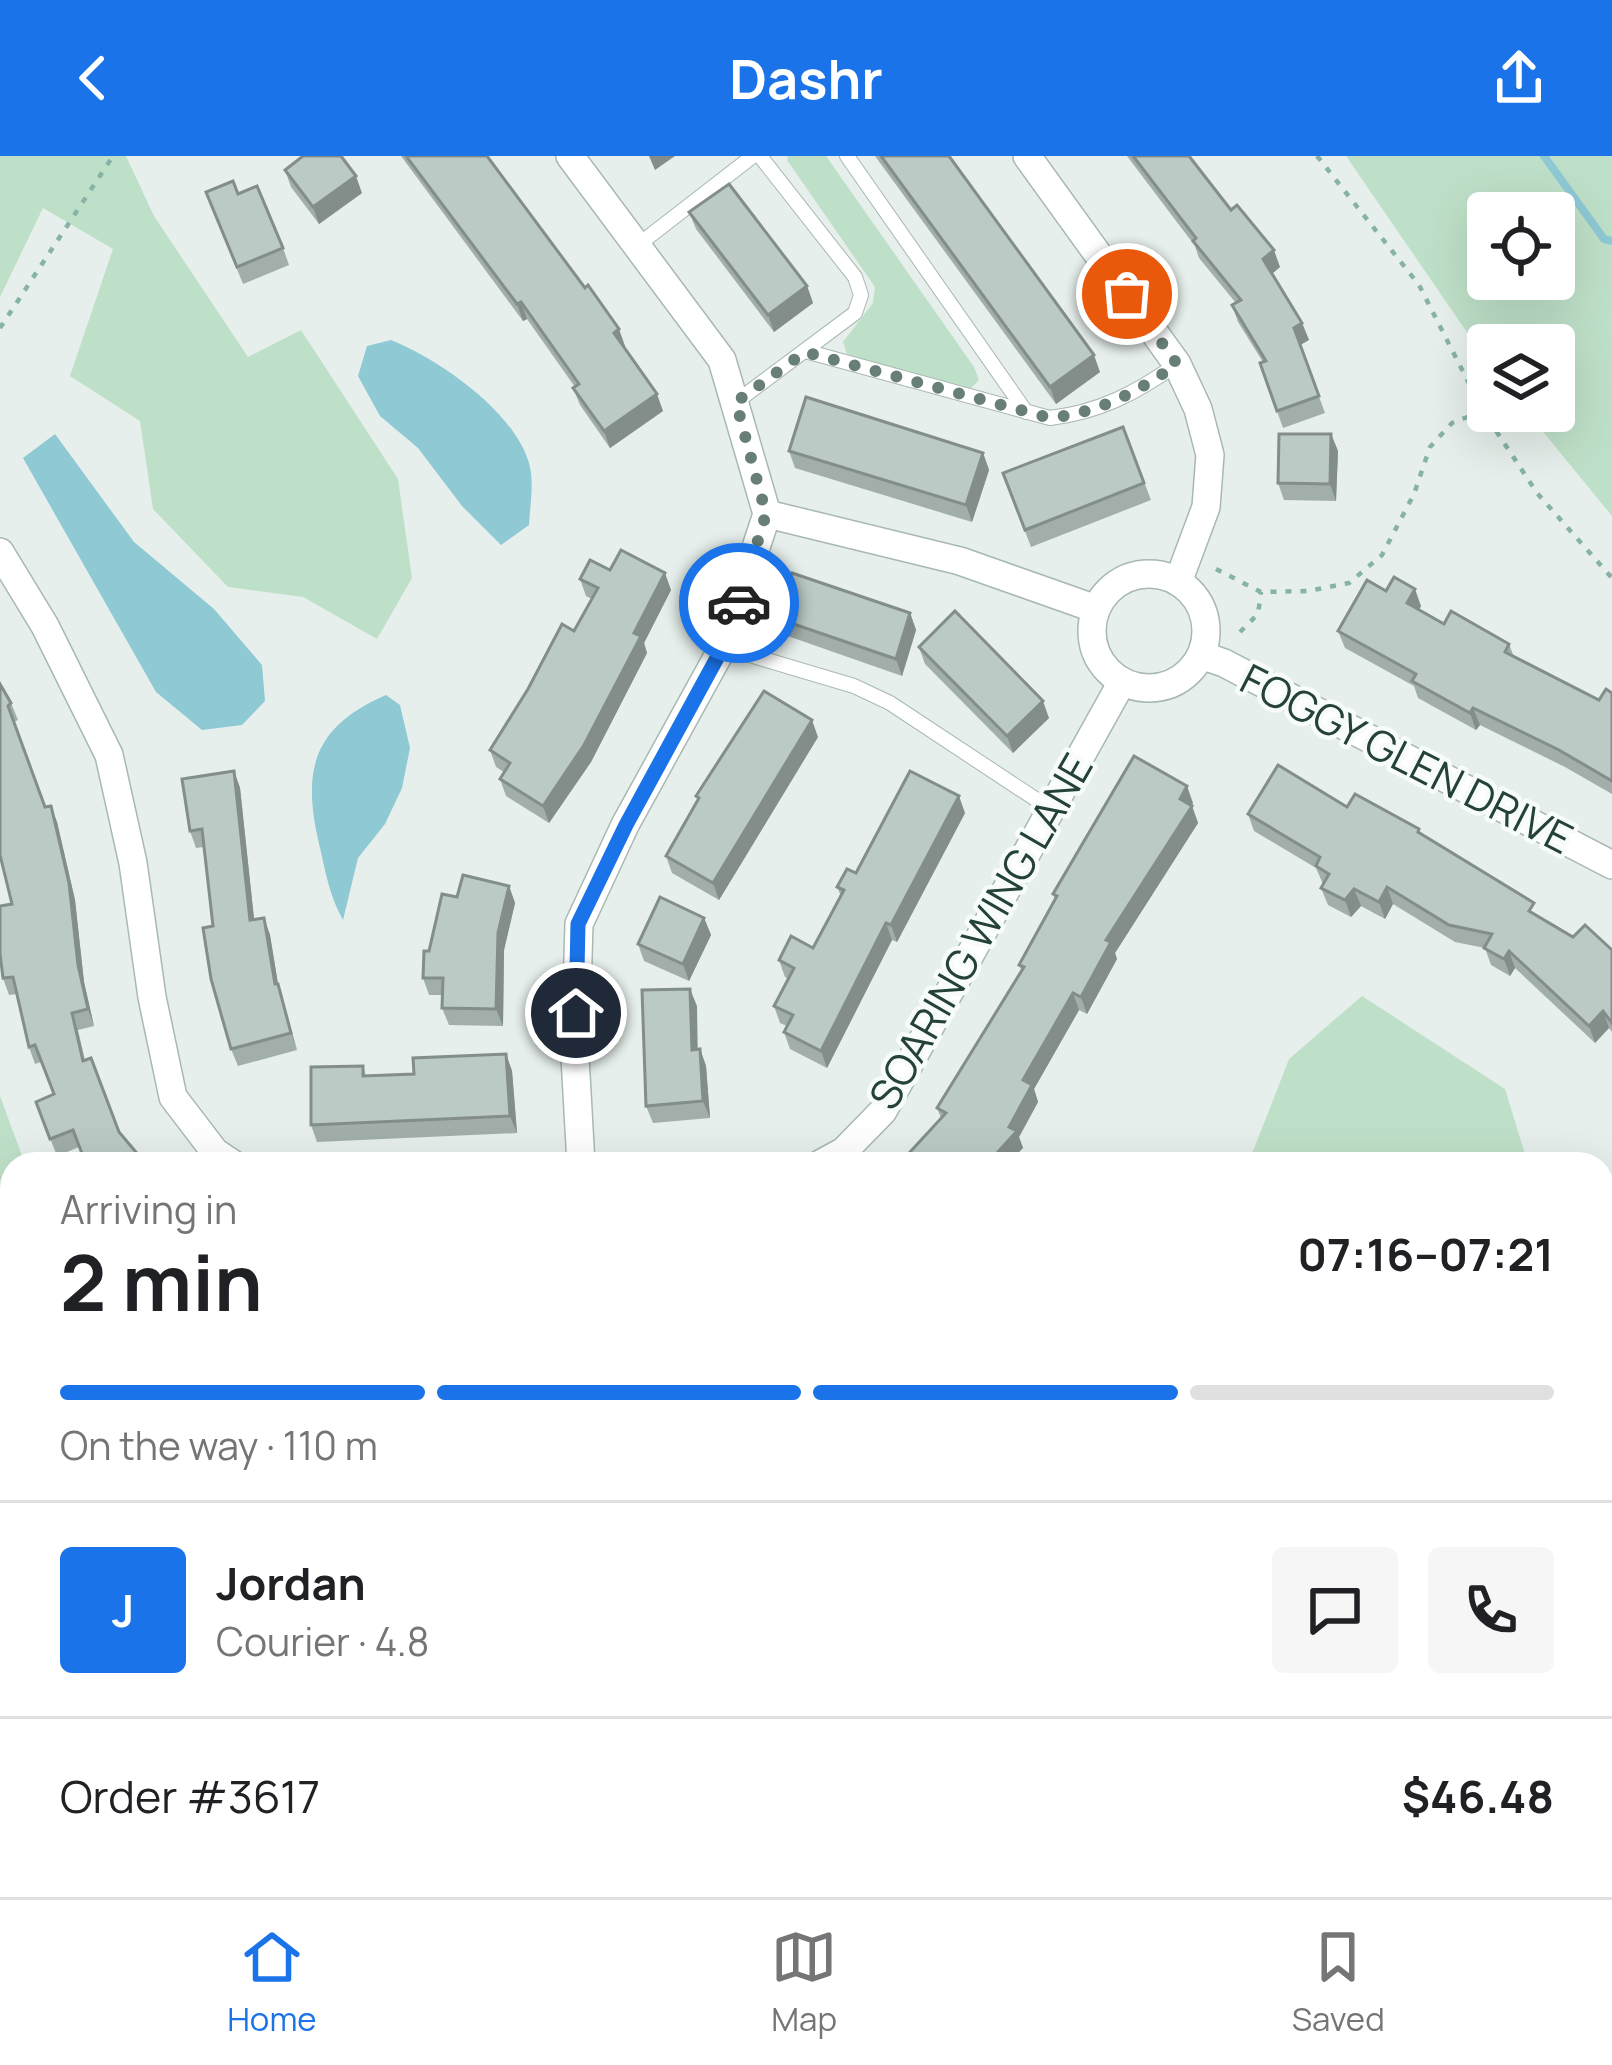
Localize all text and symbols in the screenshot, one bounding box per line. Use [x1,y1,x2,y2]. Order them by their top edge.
text: Dashr [729,41,883,115]
icon: back [60,45,126,111]
icon: share [1486,45,1552,111]
map controls [1467,192,1575,432]
button: locate [1467,192,1575,300]
pin [1076,243,1178,345]
icon: bag [1094,261,1160,327]
button: layers [1467,324,1575,432]
courier [679,543,799,663]
icon: car [706,570,772,636]
street label: FOGGY GLEN DRIVE [1231,649,1583,867]
street label: SOARING WING LANE [854,743,1106,1119]
pin [525,962,627,1064]
icon: home [543,980,609,1046]
text: Arriving in [60,1182,237,1236]
text: 07:16–07:21 [1297,1223,1554,1285]
text: 2 min [60,1228,263,1334]
text: On the way · 110 m [60,1418,378,1472]
button: chat [1272,1547,1398,1673]
button: phone [1428,1547,1554,1673]
text: Jordan [216,1552,366,1614]
text: J [112,1579,134,1641]
text: Courier · 4.8 [216,1614,429,1668]
text: Order #3617 [60,1765,320,1827]
text: $46.48 [1402,1765,1554,1827]
tab: Home [227,1924,317,2041]
tab: Map [771,1924,837,2041]
tab: Saved [1292,1924,1385,2041]

